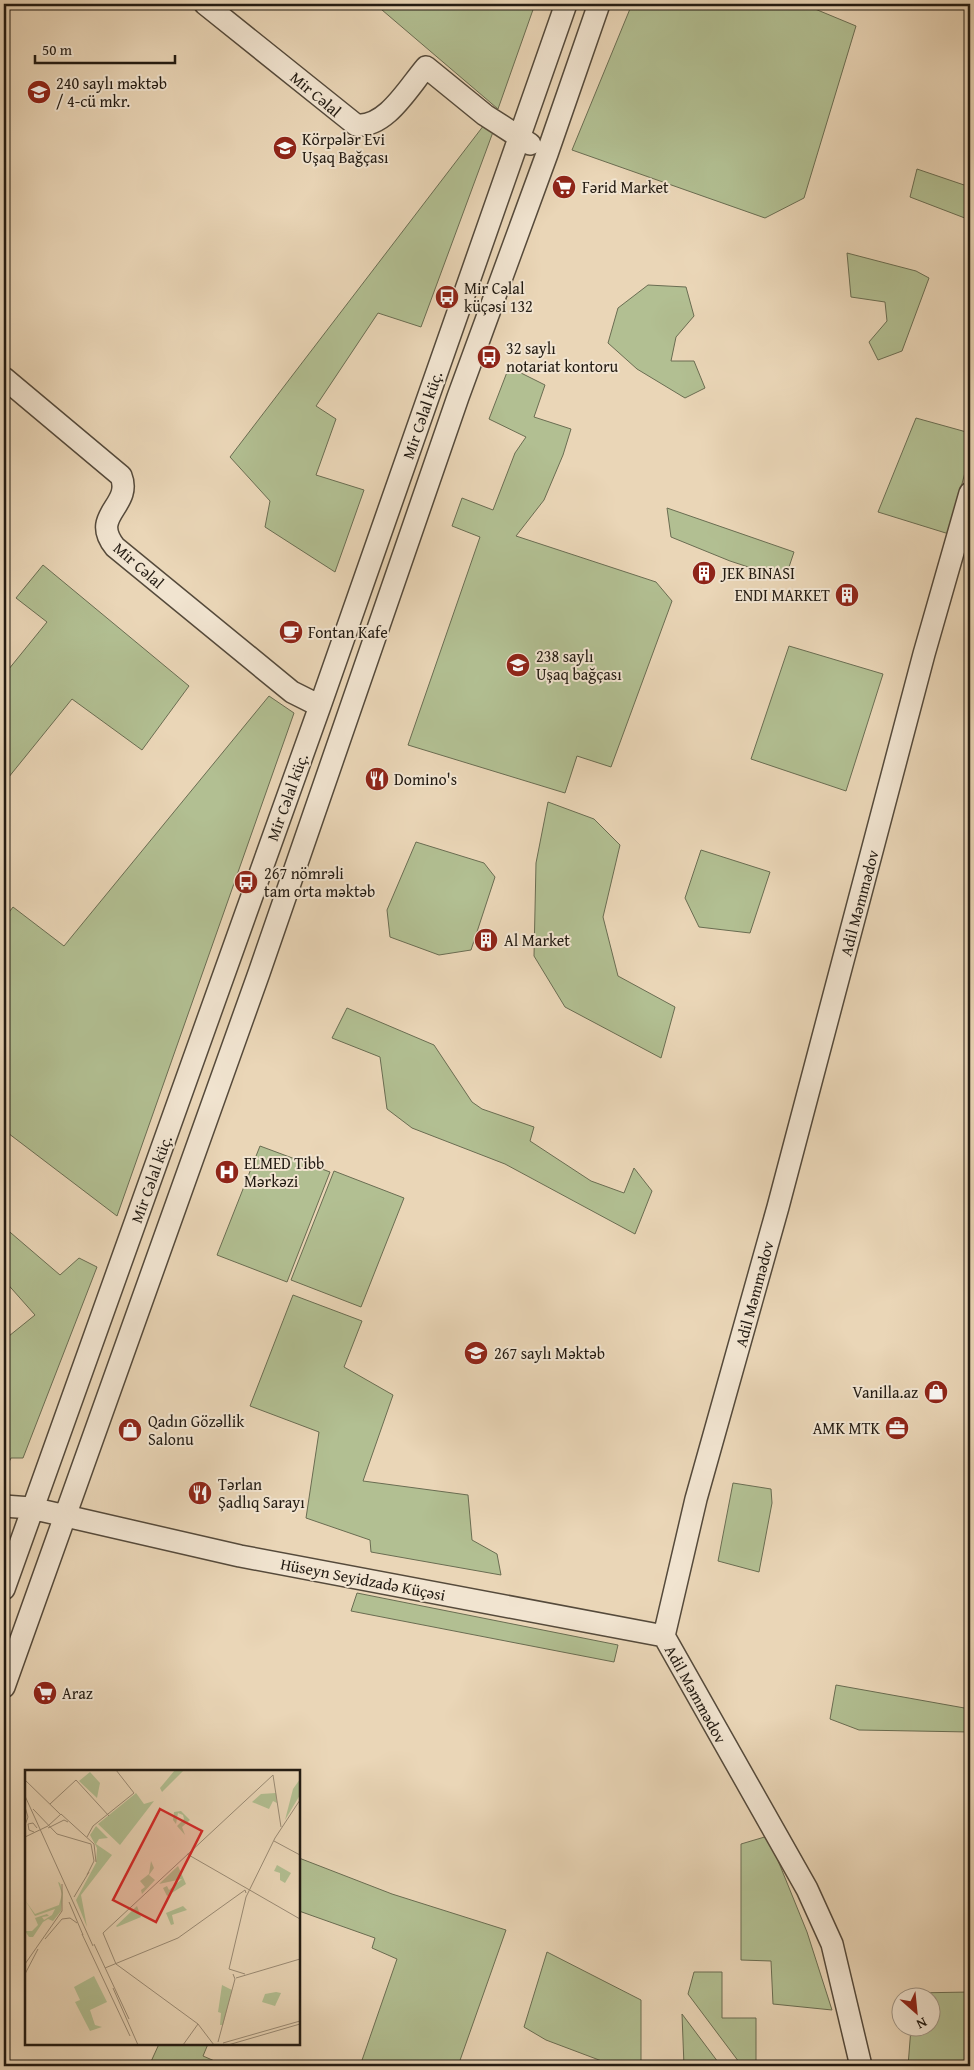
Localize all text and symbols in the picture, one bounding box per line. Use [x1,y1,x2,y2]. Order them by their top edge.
scale bar [35,32,175,64]
text: 50 m [42,39,73,60]
street label: Mir Cəlal [285,65,347,123]
place label: 240 saylı məktəb / 4-cü mkr. [56,71,167,113]
school or university icon: 240 saylı məktəb / 4-cü mkr. [26,79,52,105]
place label: Körpələr Evi Uşaq Bağçası [302,127,389,169]
school or university icon: Körpələr Evi Uşaq Bağçası [272,135,298,161]
supermarket icon: Fərid Market [551,174,577,200]
place label: Fərid Market [582,175,669,199]
place label: Mir Cəlal küçəsi 132 [464,276,533,318]
bus stop icon: Mir Cəlal küçəsi 132 [434,284,460,310]
place label: 32 saylı notariat kontoru [506,336,619,378]
bus stop icon: 32 saylı notariat kontoru [476,344,502,370]
street label: Mir Cəlal küç. [396,368,448,462]
street label: Mir Cəlal [108,536,170,594]
building icon: JEK BINASI [691,560,717,586]
place label: JEK BINASI [720,561,795,585]
building icon: ENDI MARKET [834,582,860,608]
place label: ENDI MARKET [735,583,830,607]
cafe icon: Fontan Kafe [278,619,304,645]
place label: Fontan Kafe [308,620,388,644]
place label: 238 saylı Uşaq bağçası [536,644,622,686]
school or university icon: 238 saylı Uşaq bağçası [505,652,531,678]
street label: Mir Cəlal küç. [260,750,314,844]
restaurant icon: Domino's [364,766,390,792]
place label: Domino's [394,767,457,791]
street label: Adil Məmmədov [833,847,885,959]
place label: 267 nömrəli tam orta məktəb [264,861,375,903]
bus stop icon: 267 nömrəli tam orta məktəb [233,869,259,895]
building icon: Al Market [473,927,499,953]
place label: Al Market [504,928,570,952]
street label: Mir Cəlal küç. [124,1132,178,1226]
place label: ELMED Tibb Mərkəzi [244,1151,324,1193]
hospital icon: ELMED Tibb Mərkəzi [214,1159,240,1185]
street label: Adil Məmmədov [728,1238,780,1350]
school or university icon: 267 saylı Məktəb [463,1340,489,1366]
place label: 267 saylı Məktəb [494,1341,605,1365]
shop icon: Vanilla.az [923,1379,949,1405]
place label: Vanilla.az [852,1380,918,1404]
place label: Qadın Gözəllik Salonu [148,1409,245,1451]
office icon: AMK MTK [884,1415,910,1441]
place label: AMK MTK [813,1416,881,1440]
shop icon: Qadın Gözəllik Salonu [117,1417,143,1443]
place label: Tərlan Şadlıq Sarayı [218,1472,305,1514]
restaurant icon: Tərlan Şadlıq Sarayı [187,1480,213,1506]
street label: Hüseyn Seyidzadə Küçəsi [279,1551,448,1607]
street label: Adil Məmmədov [659,1640,733,1748]
supermarket icon: Araz [32,1680,58,1706]
place label: Araz [62,1681,93,1705]
inset map [25,1770,300,2045]
north arrow [892,1988,942,2038]
text: N [913,2013,931,2035]

